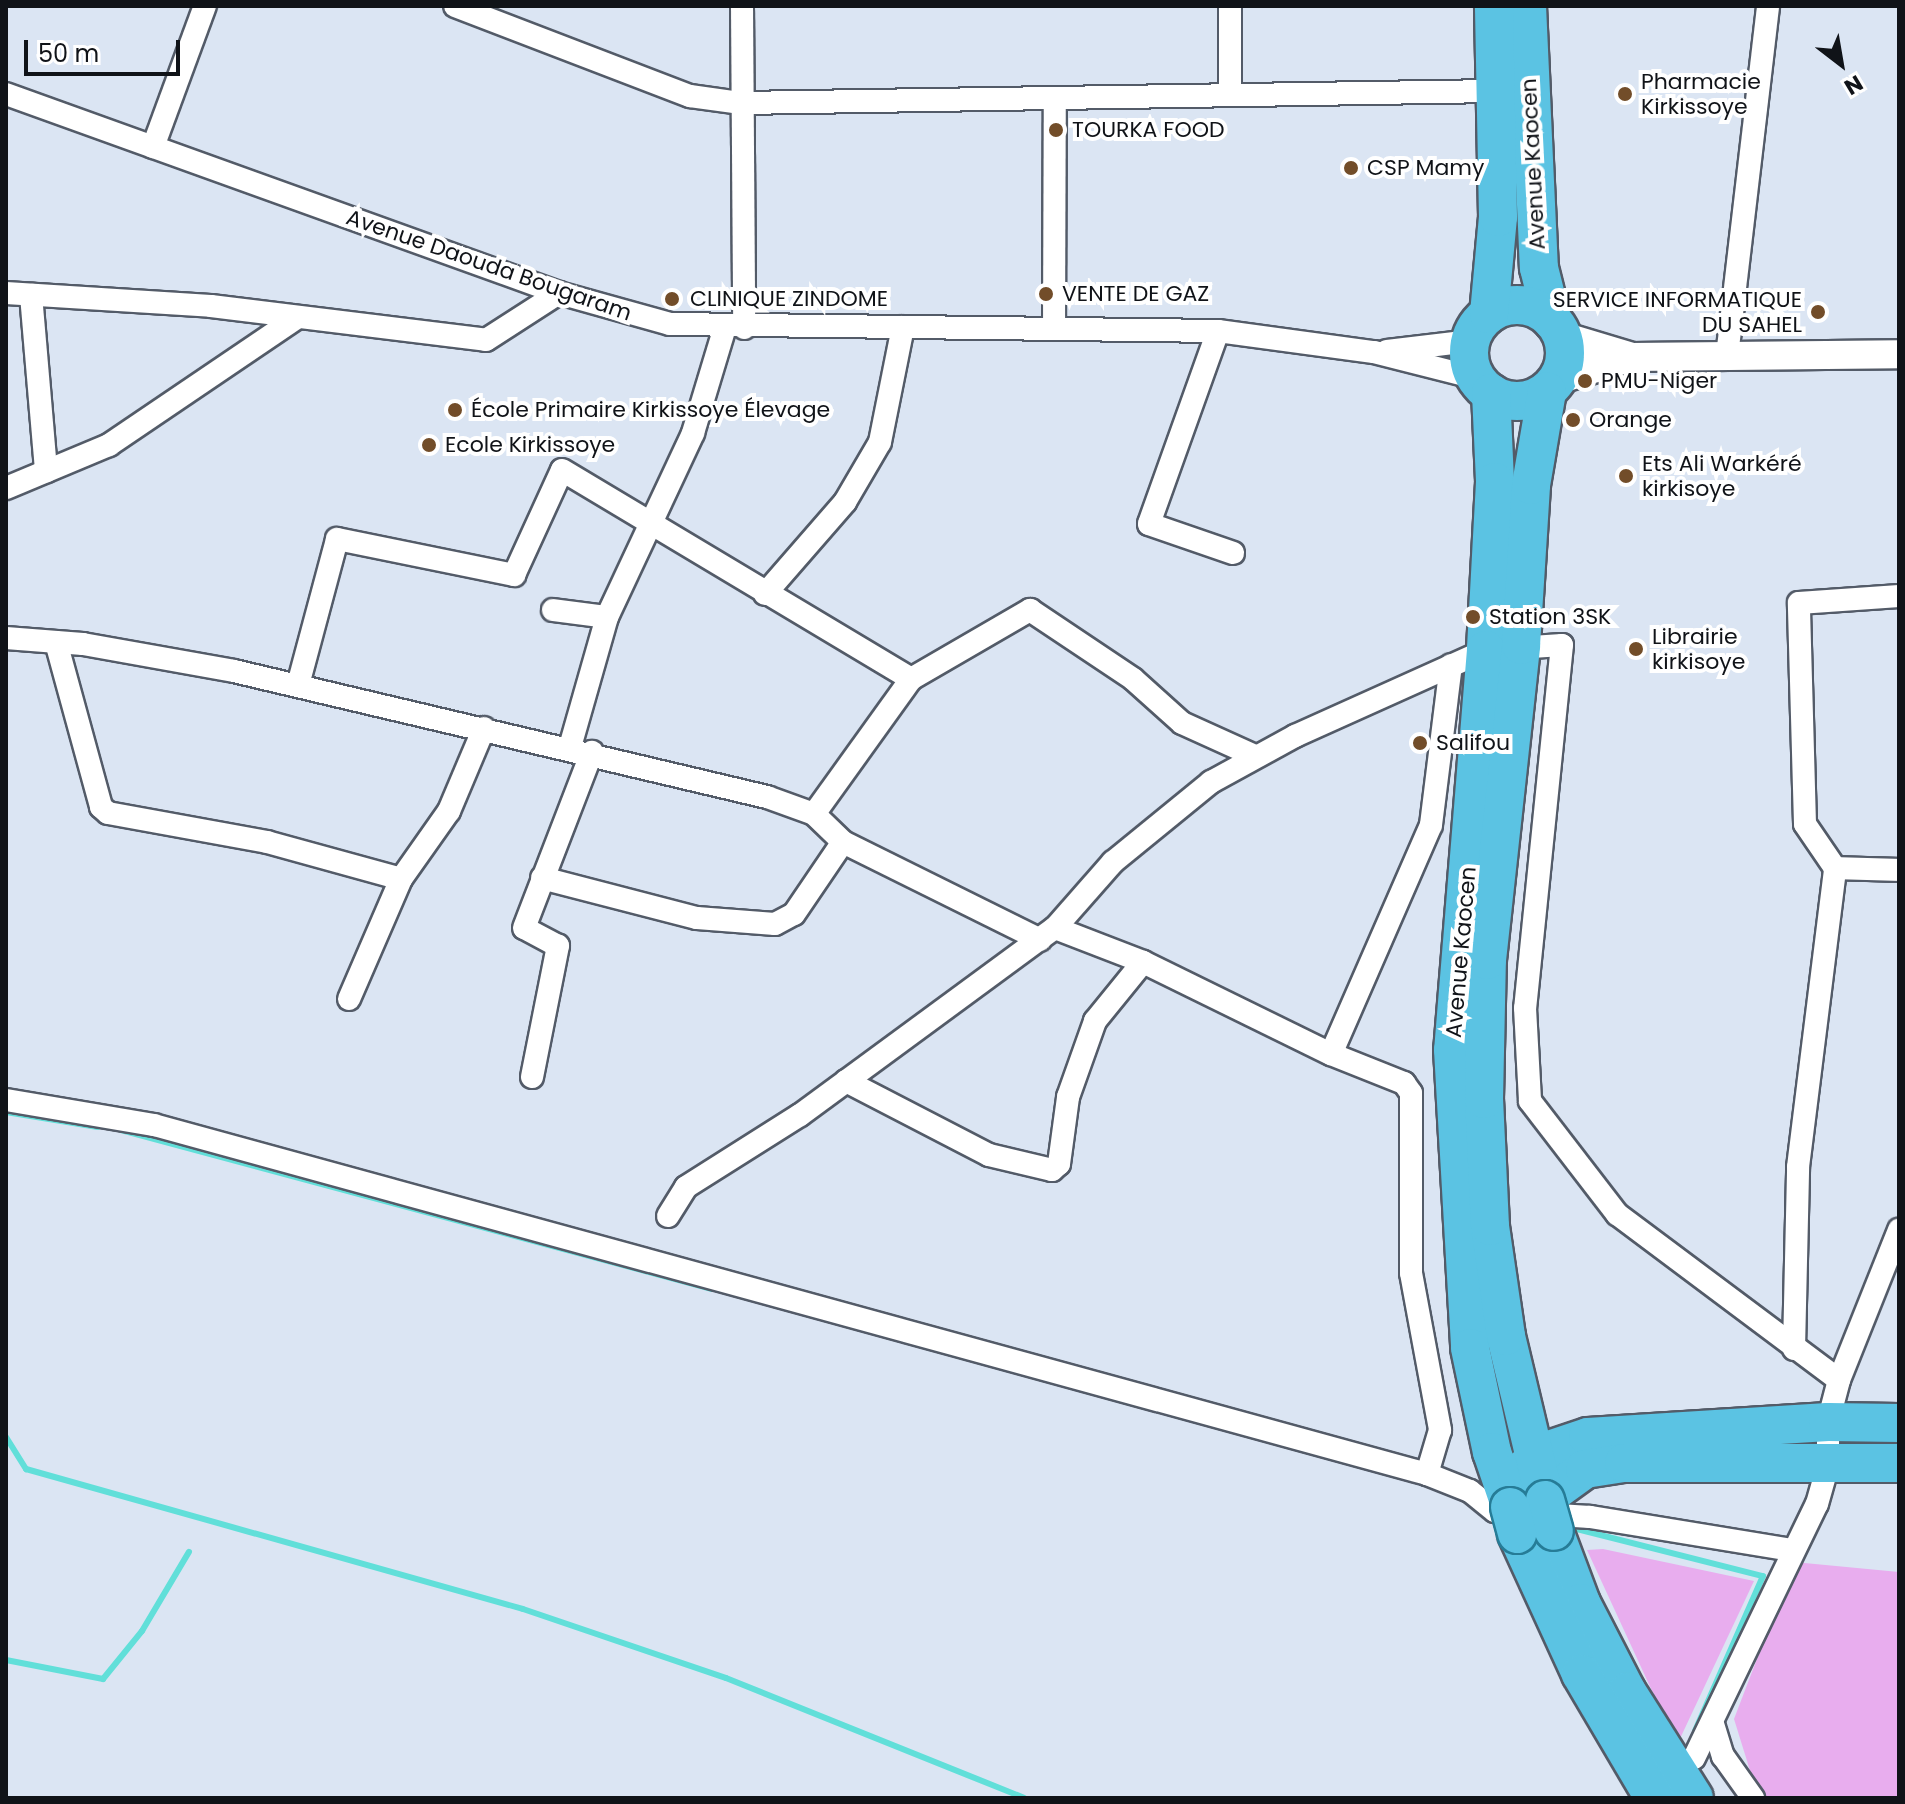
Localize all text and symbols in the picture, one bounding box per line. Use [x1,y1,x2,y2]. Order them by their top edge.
scale bar [28,24,184,74]
north arrow [1801,24,1881,104]
text: 50 m [38,37,99,70]
text: N [1839,67,1869,103]
place label: Pharmacie Kirkissoye [1641,68,1761,120]
street label: Avenue Kaocen [1515,78,1551,250]
marker: Pharmacie Kirkissoye [1616,85,1634,103]
place label: TOURKA FOOD [1072,117,1225,143]
marker: TOURKA FOOD [1047,121,1065,139]
place label: CSP Mamy [1367,155,1484,181]
marker: CSP Mamy [1342,159,1360,177]
street label: Avenue Daouda Bougaram [343,204,635,326]
place label: VENTE DE GAZ [1062,281,1209,307]
marker: VENTE DE GAZ [1037,285,1055,303]
place label: CLINIQUE ZINDOME [690,286,888,312]
place label: SERVICE INFORMATIQUE DU SAHEL [1553,286,1802,338]
marker: CLINIQUE ZINDOME [661,288,683,310]
marker: SERVICE INFORMATIQUE DU SAHEL [1809,303,1827,321]
place label: PMU-Niger [1601,368,1717,394]
marker: PMU-Niger [1576,372,1594,390]
place label: École Primaire Kirkissoye Élevage [471,397,830,423]
marker: École Primaire Kirkissoye Élevage [446,401,464,419]
place label: Orange [1589,407,1672,433]
marker: Orange [1564,411,1582,429]
place label: Ecole Kirkissoye [445,432,615,458]
marker: Ecole Kirkissoye [420,436,438,454]
place label: Ets Ali Warkéré kirkisoye [1642,450,1802,502]
marker: Ets Ali Warkéré kirkisoye [1617,467,1635,485]
place label: Station 3SK [1489,604,1611,630]
marker: Station 3SK [1464,608,1482,626]
place label: Librairie kirkisoye [1652,623,1745,674]
marker: Librairie kirkisoye [1627,640,1645,658]
place label: Salifou [1436,730,1510,756]
marker: Salifou [1411,734,1429,752]
street label: Avenue Kaocen [1440,865,1482,1039]

